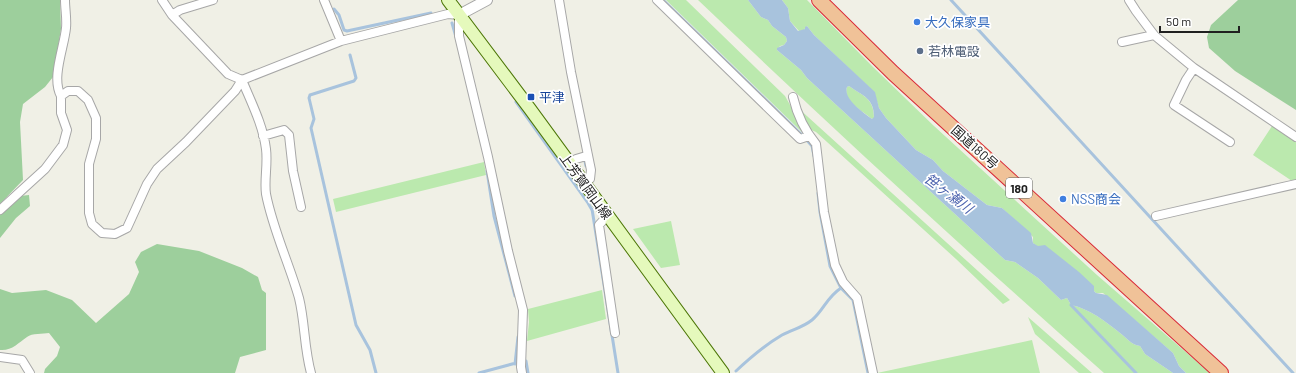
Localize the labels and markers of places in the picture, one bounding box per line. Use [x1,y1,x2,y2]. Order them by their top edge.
place label: 大久保家具 [925,14,990,30]
marker: 大久保家具 [912,17,922,27]
place label: 若林電設 [928,43,980,59]
marker: 若林電設 [915,46,925,56]
place label: 平津 [539,89,565,105]
marker: 平津 [526,92,536,102]
place label: NSS商会 [1071,191,1121,207]
marker: NSS商会 [1058,194,1068,204]

